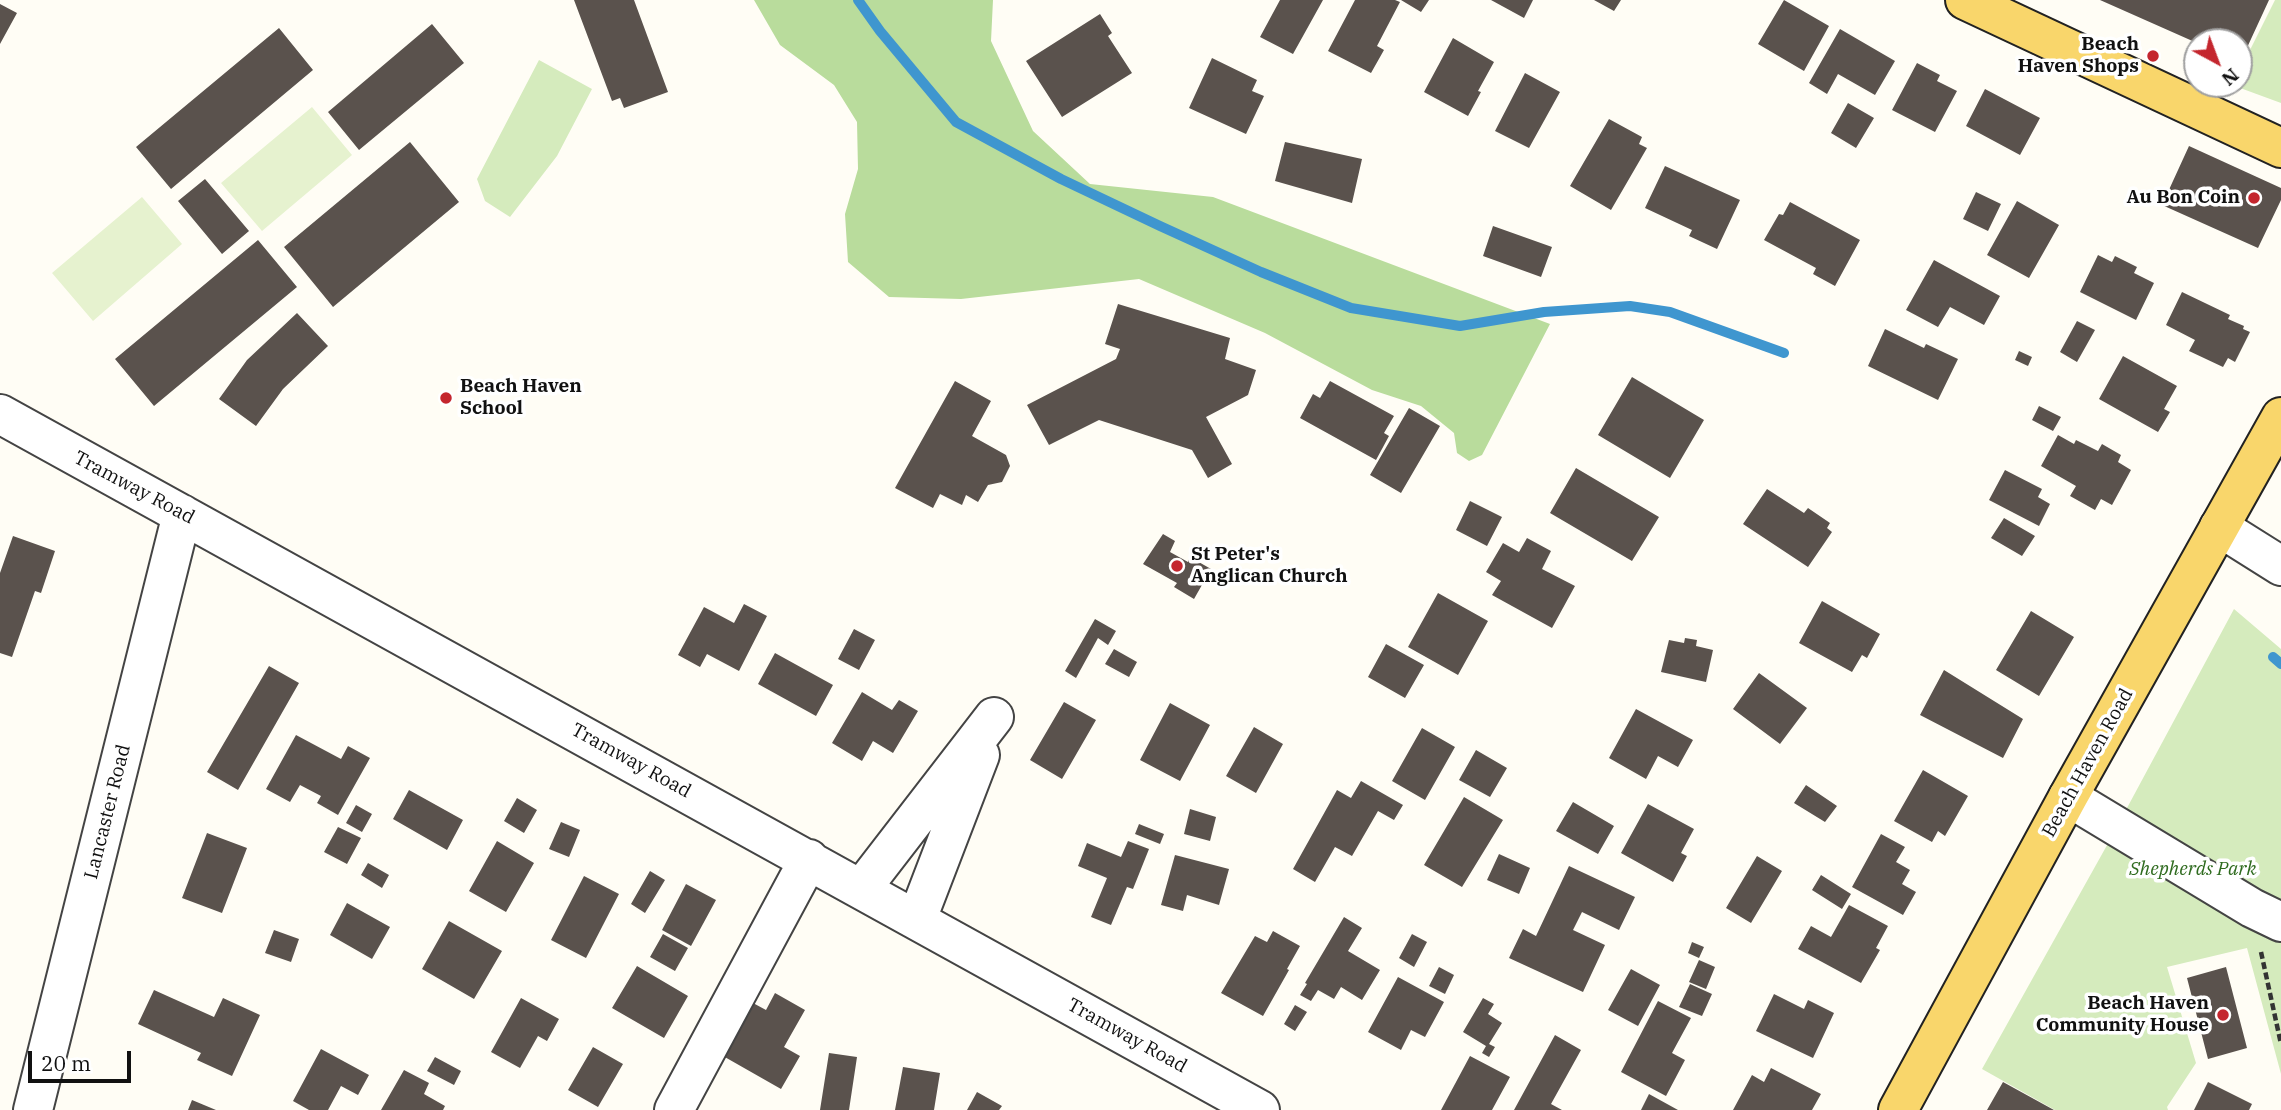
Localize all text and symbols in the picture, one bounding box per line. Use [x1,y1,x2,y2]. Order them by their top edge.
north arrow [2183,28,2253,98]
place label: Beach Haven Shops [2018,34,2139,78]
marker: Beach Haven Shops [2145,48,2161,64]
text: N [2217,63,2244,91]
place label: Au Bon Coin [2127,187,2240,209]
marker: Au Bon Coin [2246,190,2262,206]
place label: Beach Haven School [460,376,582,420]
marker: Beach Haven School [438,390,454,406]
street label: Tramway Road [70,447,198,529]
place label: St Peter's Anglican Church [1191,544,1348,588]
marker: St Peter's Anglican Church [1169,558,1185,574]
street label: Beach Haven Road [2038,685,2138,841]
street label: Tramway Road [567,719,695,803]
street label: Lancaster Road [80,742,136,882]
park label: Shepherds Park [2129,859,2257,881]
place label: Beach Haven Community House [2036,993,2209,1037]
street label: Tramway Road [1063,994,1191,1078]
marker: Beach Haven Community House [2215,1007,2231,1023]
scale bar [32,1036,135,1080]
text: 20 m [41,1049,91,1077]

